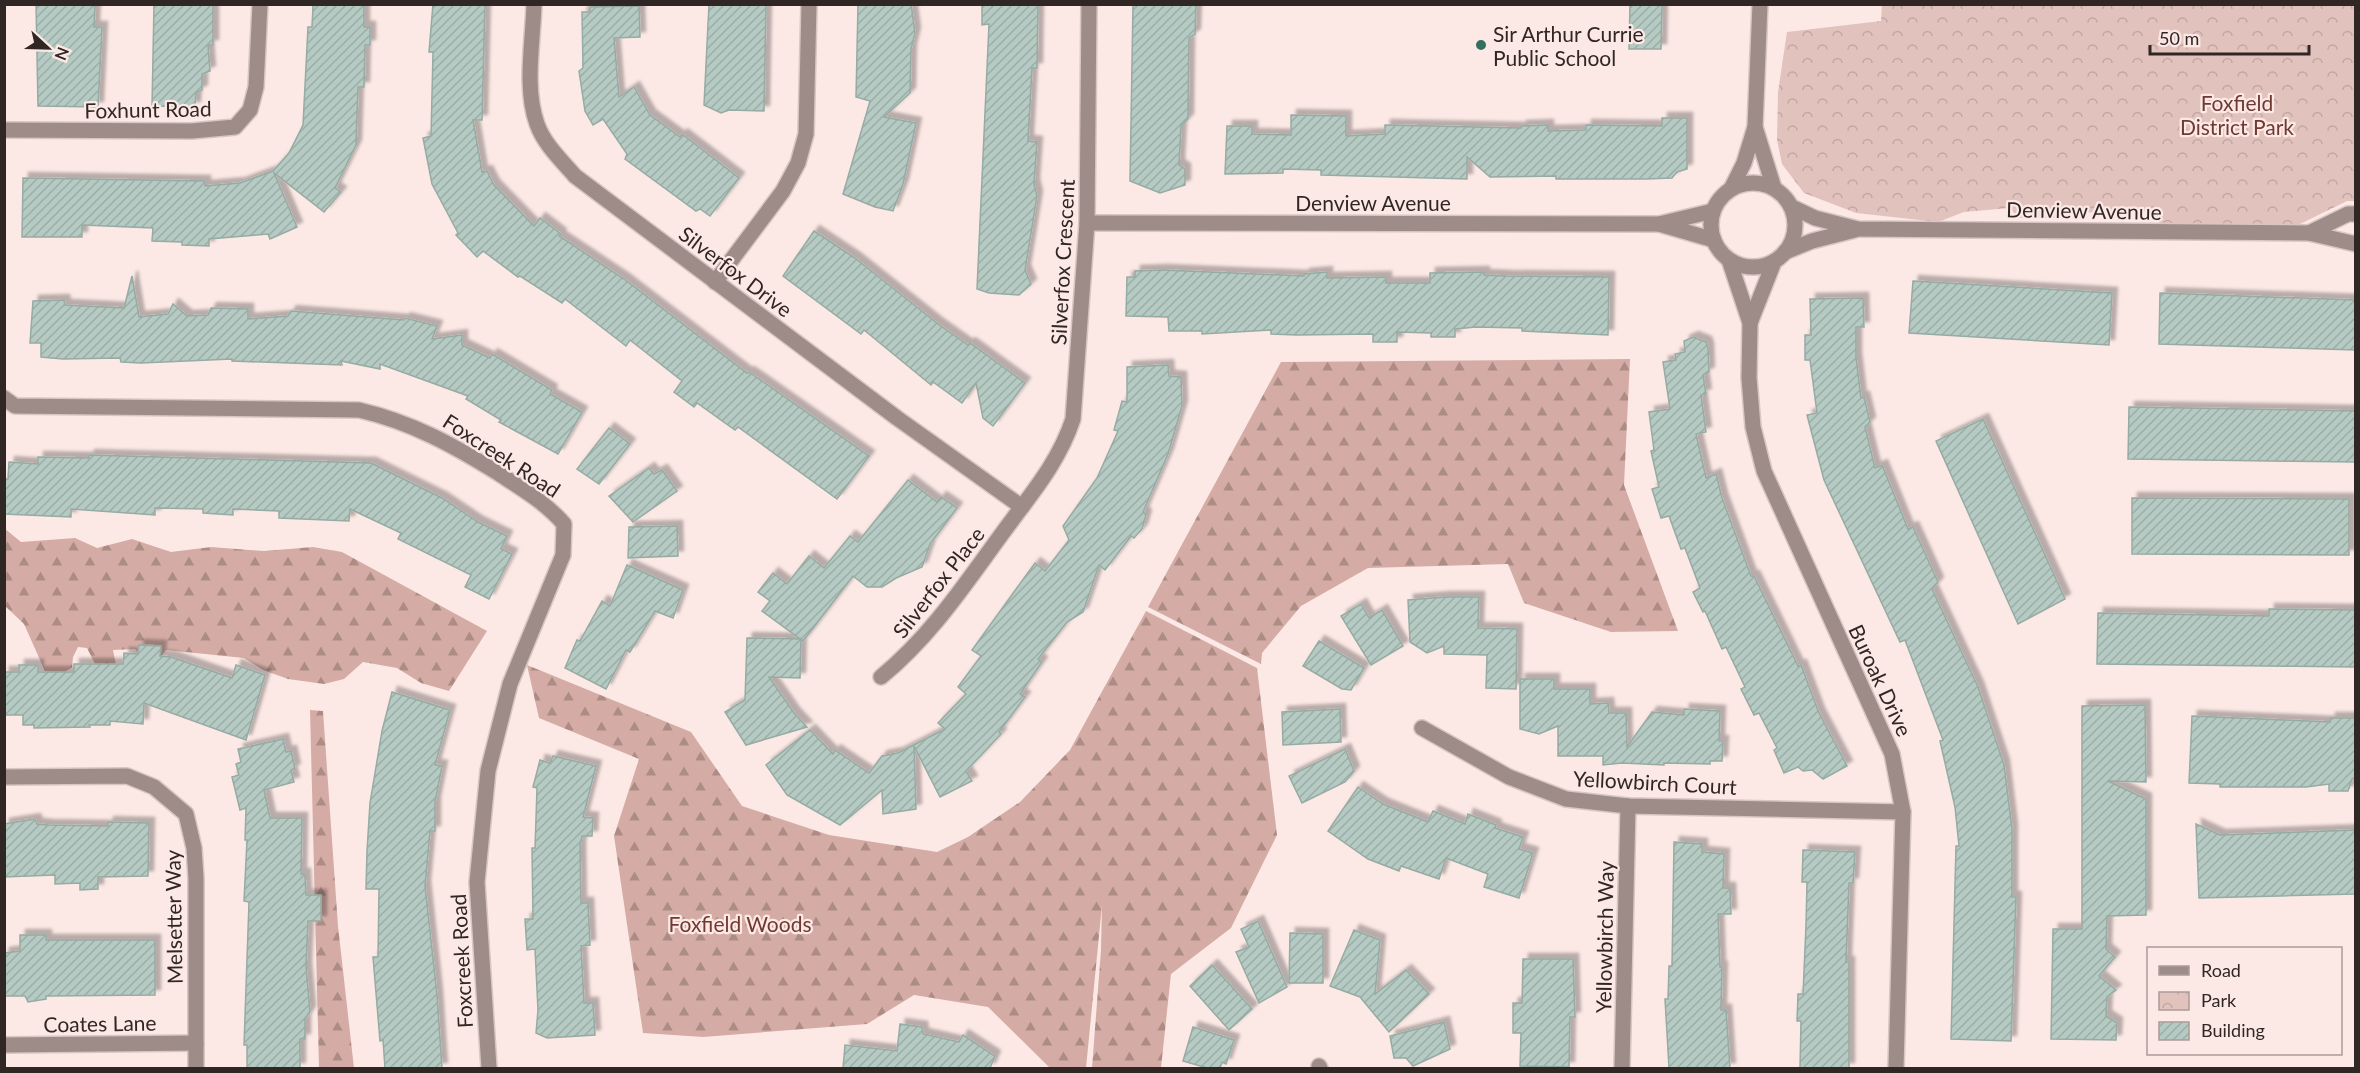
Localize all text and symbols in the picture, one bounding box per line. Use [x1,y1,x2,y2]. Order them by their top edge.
north arrow [18,18,78,78]
scale bar [2150,18,2309,56]
place label: Sir Arthur Currie Public School [1493,21,1644,70]
text: 50 m [2159,27,2199,49]
marker: Sir Arthur Currie Public School [1474,38,1488,52]
text: N [51,45,73,63]
park label: Foxfield District Park [2180,90,2294,139]
street label: Foxhunt Road [84,95,212,123]
street label: Silverfox Crescent [1045,178,1079,346]
street label: Denview Avenue [1295,190,1451,215]
street label: Denview Avenue [2006,196,2162,224]
street label: Silverfox Drive [675,220,797,322]
street label: Foxcreek Road [439,408,565,502]
street label: Silverfox Place [887,522,989,642]
street label: Buroak Drive [1844,620,1918,740]
street label: Yellowbirch Court [1573,765,1738,799]
street label: Melsetter Way [159,849,187,984]
street label: Yellowbirch Way [1590,860,1618,1013]
street label: Foxcreek Road [445,893,477,1029]
park label: Foxfield Woods [669,911,812,936]
legend [2147,947,2342,1055]
text: Road [2201,959,2241,981]
text: Park [2201,989,2237,1011]
street label: Coates Lane [43,1010,157,1036]
text: Building [2201,1019,2265,1041]

